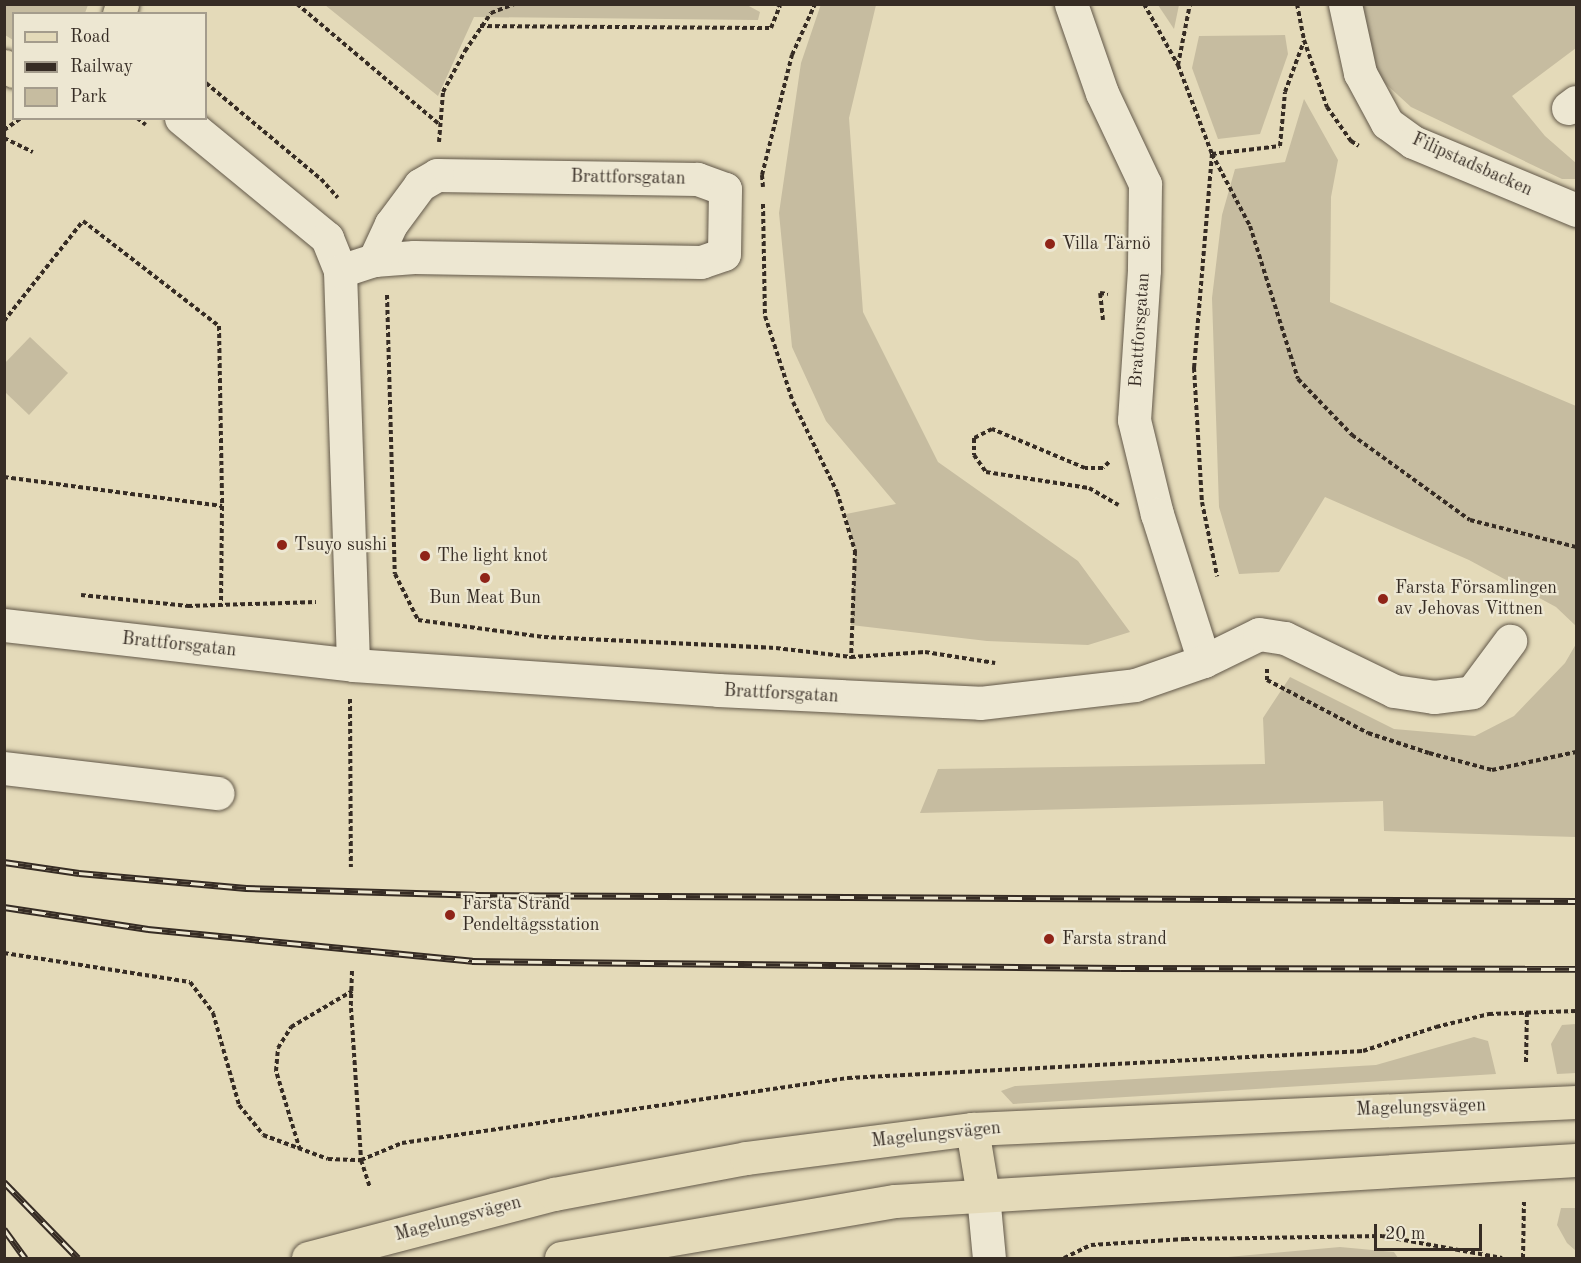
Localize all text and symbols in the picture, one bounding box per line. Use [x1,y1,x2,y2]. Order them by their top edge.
legend [12,12,207,120]
text: Road [70,28,110,46]
text: Railway [70,58,133,76]
text: Park [70,88,107,106]
street label: Filipstadsbacken [1408,129,1536,201]
street label: Brattforsgatan [570,166,686,190]
place label: Villa Tärnö [1062,233,1151,255]
marker: Villa Tärnö [1043,237,1057,251]
street label: Brattforsgatan [1125,272,1155,388]
place label: Tsuyo sushi [294,534,387,556]
marker: Tsuyo sushi [275,538,289,552]
place label: The light knot [437,545,548,567]
marker: The light knot [418,549,432,563]
marker: Bun Meat Bun [478,571,492,585]
place label: Farsta Församlingen av Jehovas Vittnen [1395,578,1557,620]
place label: Bun Meat Bun [429,587,541,609]
marker: Farsta Församlingen av Jehovas Vittnen [1376,592,1390,606]
street label: Brattforsgatan [121,628,237,662]
street label: Brattforsgatan [723,680,839,708]
place label: Farsta Strand Pendeltågsstation [462,894,599,936]
marker: Farsta Strand Pendeltågsstation [443,908,457,922]
place label: Farsta strand [1062,928,1167,950]
marker: Farsta strand [1040,930,1058,948]
street label: Magelungsvägen [1356,1095,1486,1121]
street label: Magelungsvägen [870,1117,1002,1153]
street label: Magelungsvägen [392,1192,524,1246]
scale bar [1377,1212,1485,1250]
text: 20 m [1385,1225,1425,1243]

